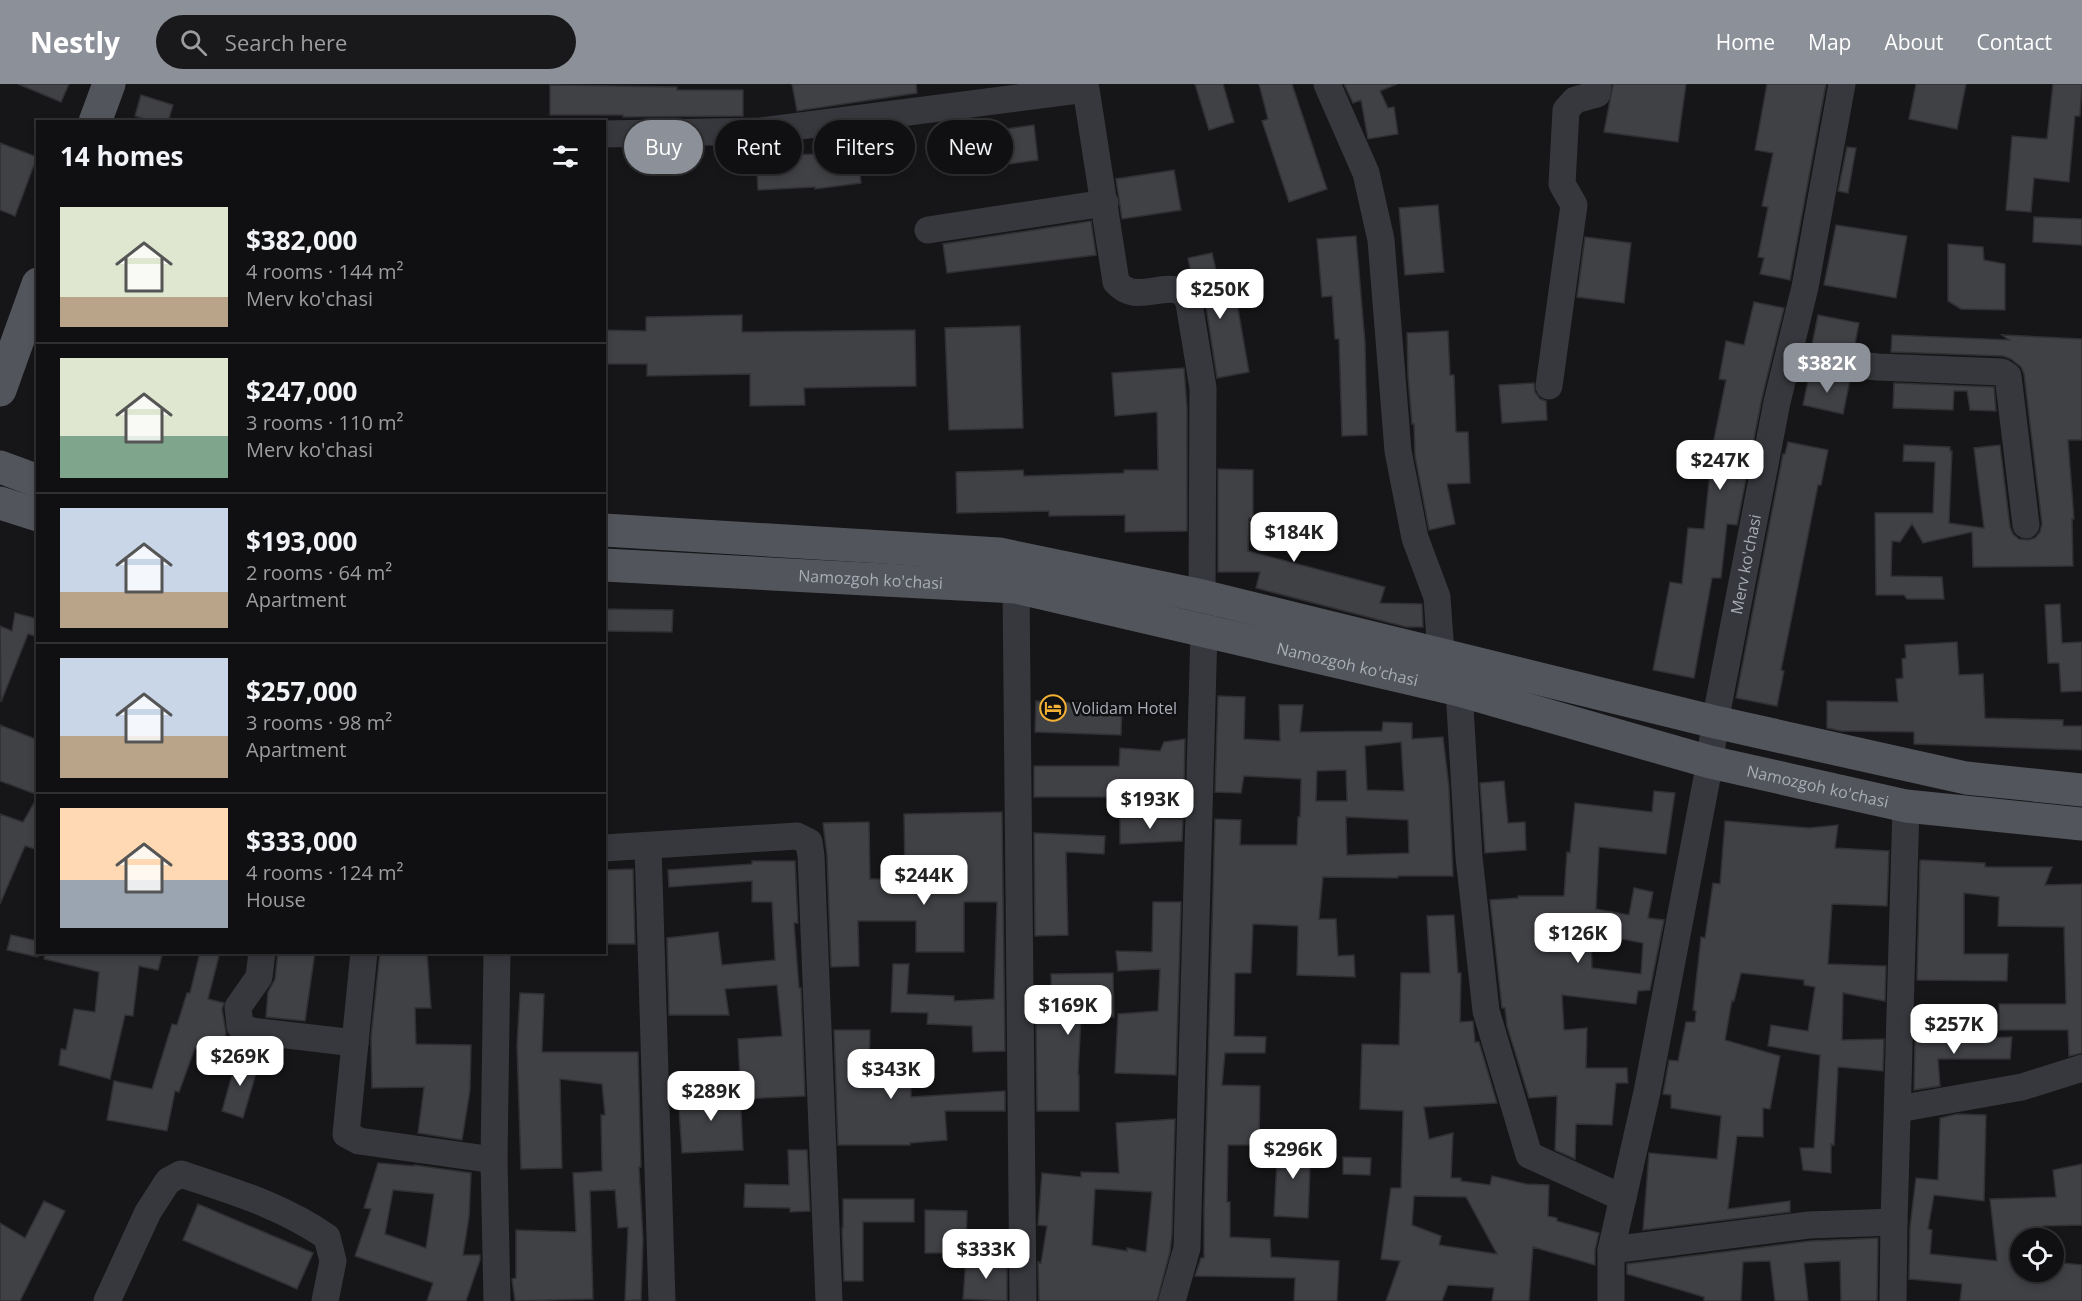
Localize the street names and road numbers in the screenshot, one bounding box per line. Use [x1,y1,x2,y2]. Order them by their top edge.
street label: Merv ko'chasi [1725,512,1766,616]
street label: Namozgoh ko'chasi [798,564,943,594]
street label: Namozgoh ko'chasi [1275,637,1421,691]
street label: Namozgoh ko'chasi [1745,760,1891,813]

